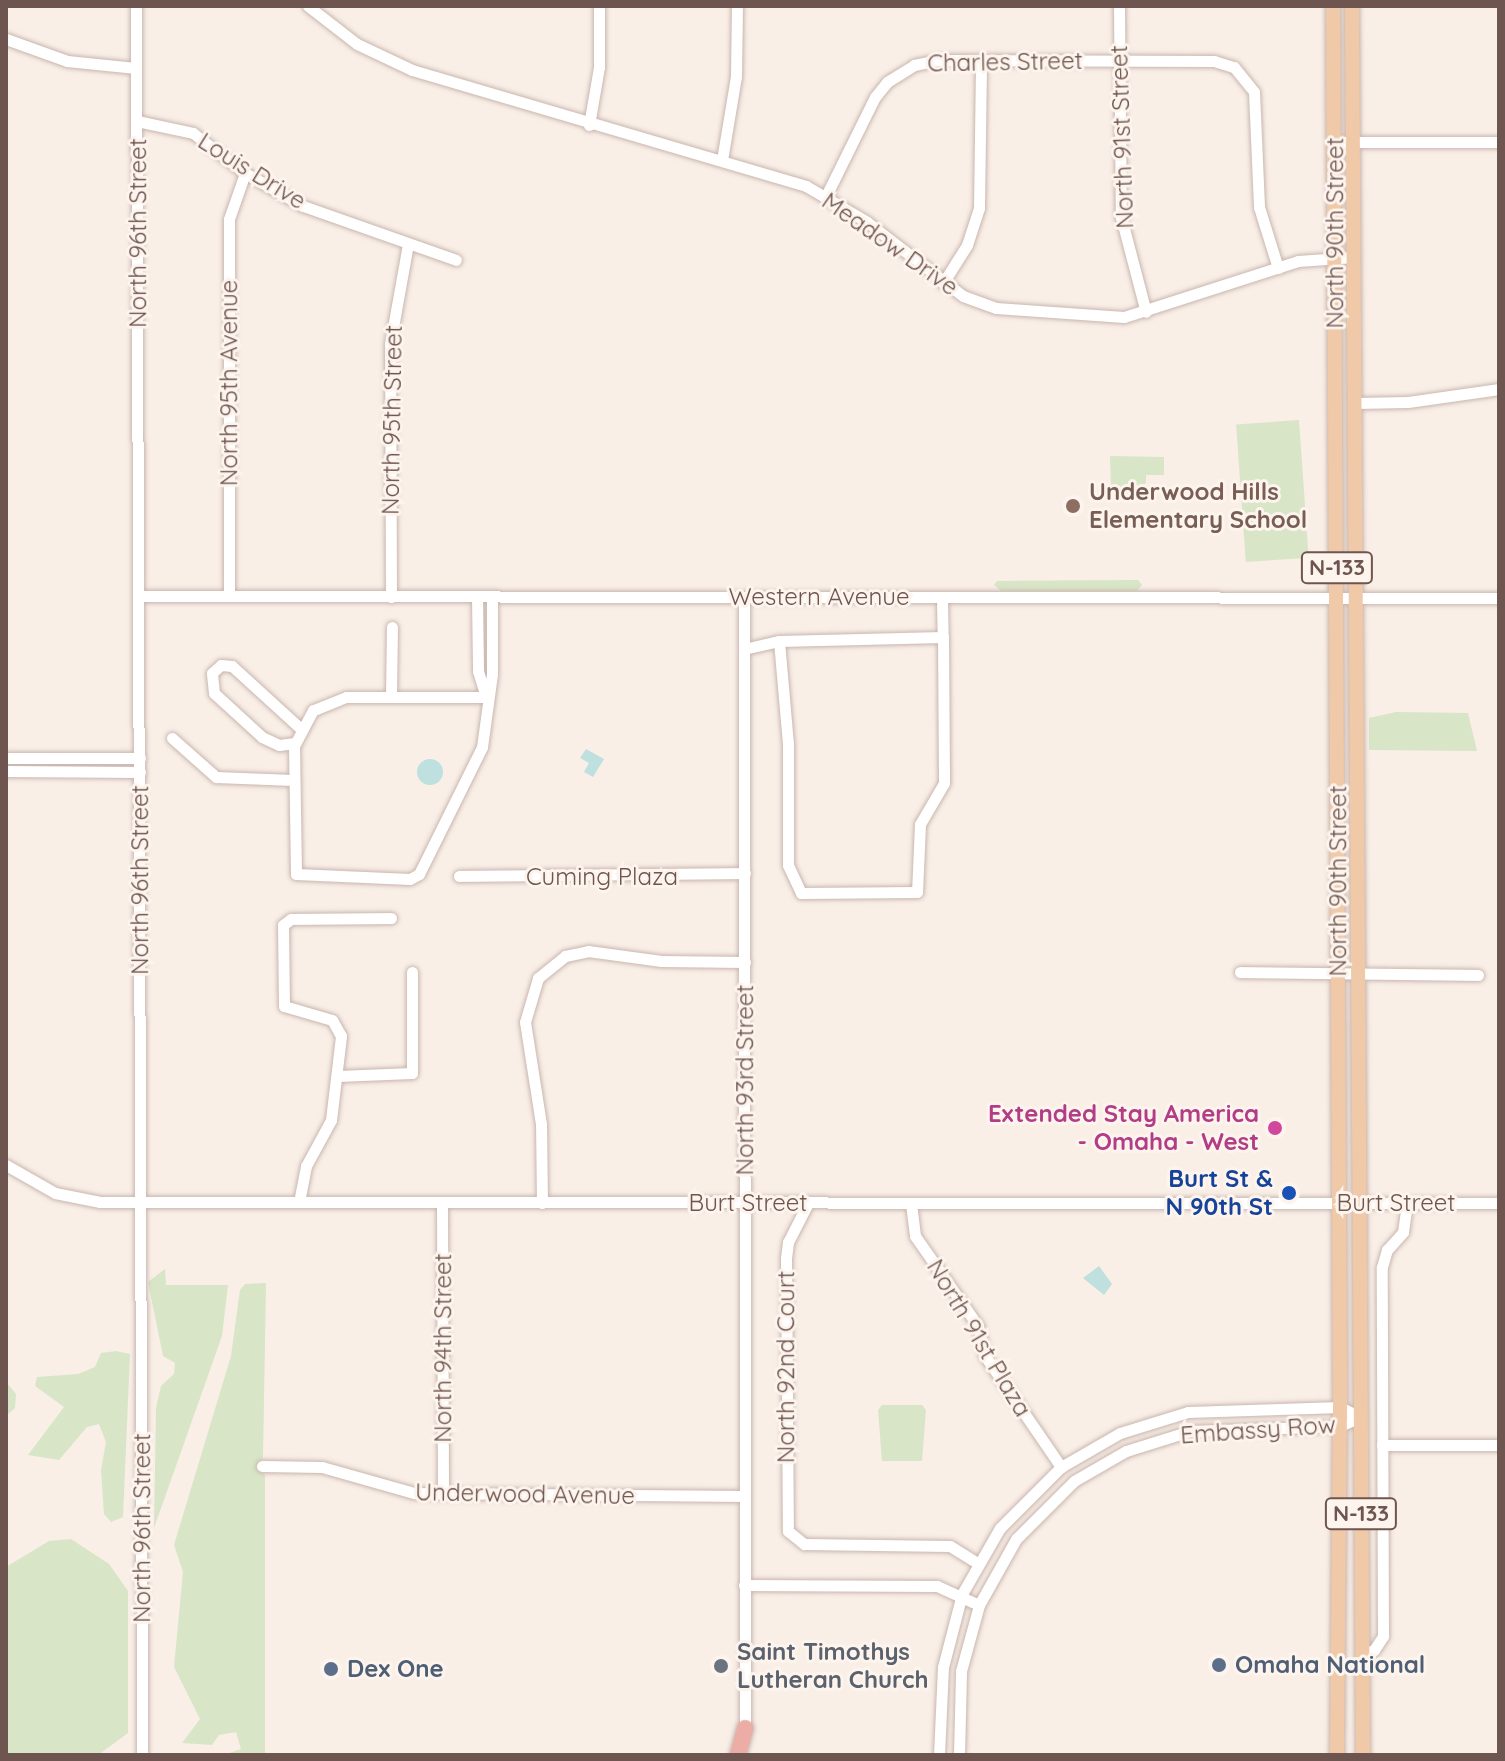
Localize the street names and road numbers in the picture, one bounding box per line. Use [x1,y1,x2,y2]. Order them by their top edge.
street label: North 91st Street [1104,45,1140,229]
street label: Charles Street [927,46,1083,78]
street label: Louis Drive [193,127,311,215]
street label: North 90th Street [1321,137,1349,329]
street label: North 96th Street [124,138,152,328]
street label: Meadow Drive [816,186,964,302]
street label: North 95th Avenue [215,280,243,486]
street label: North 95th Street [376,325,408,515]
road number: N-133 [1299,550,1375,586]
street label: Western Avenue [729,583,909,611]
street label: North 96th Street [126,785,154,975]
street label: North 90th Street [1324,785,1352,977]
street label: Cuming Plaza [526,863,678,891]
street label: North 93rd Street [731,985,759,1175]
street label: Burt Street [689,1189,807,1217]
street label: Burt Street [1337,1189,1455,1217]
street label: North 94th Street [429,1253,457,1443]
street label: North 91st Plaza [921,1254,1037,1422]
street label: North 92nd Court [772,1271,800,1463]
street label: Embassy Row [1179,1410,1337,1450]
street label: North 96th Street [128,1433,156,1623]
street label: Underwood Avenue [415,1478,635,1510]
road number: N-133 [1323,1496,1399,1532]

